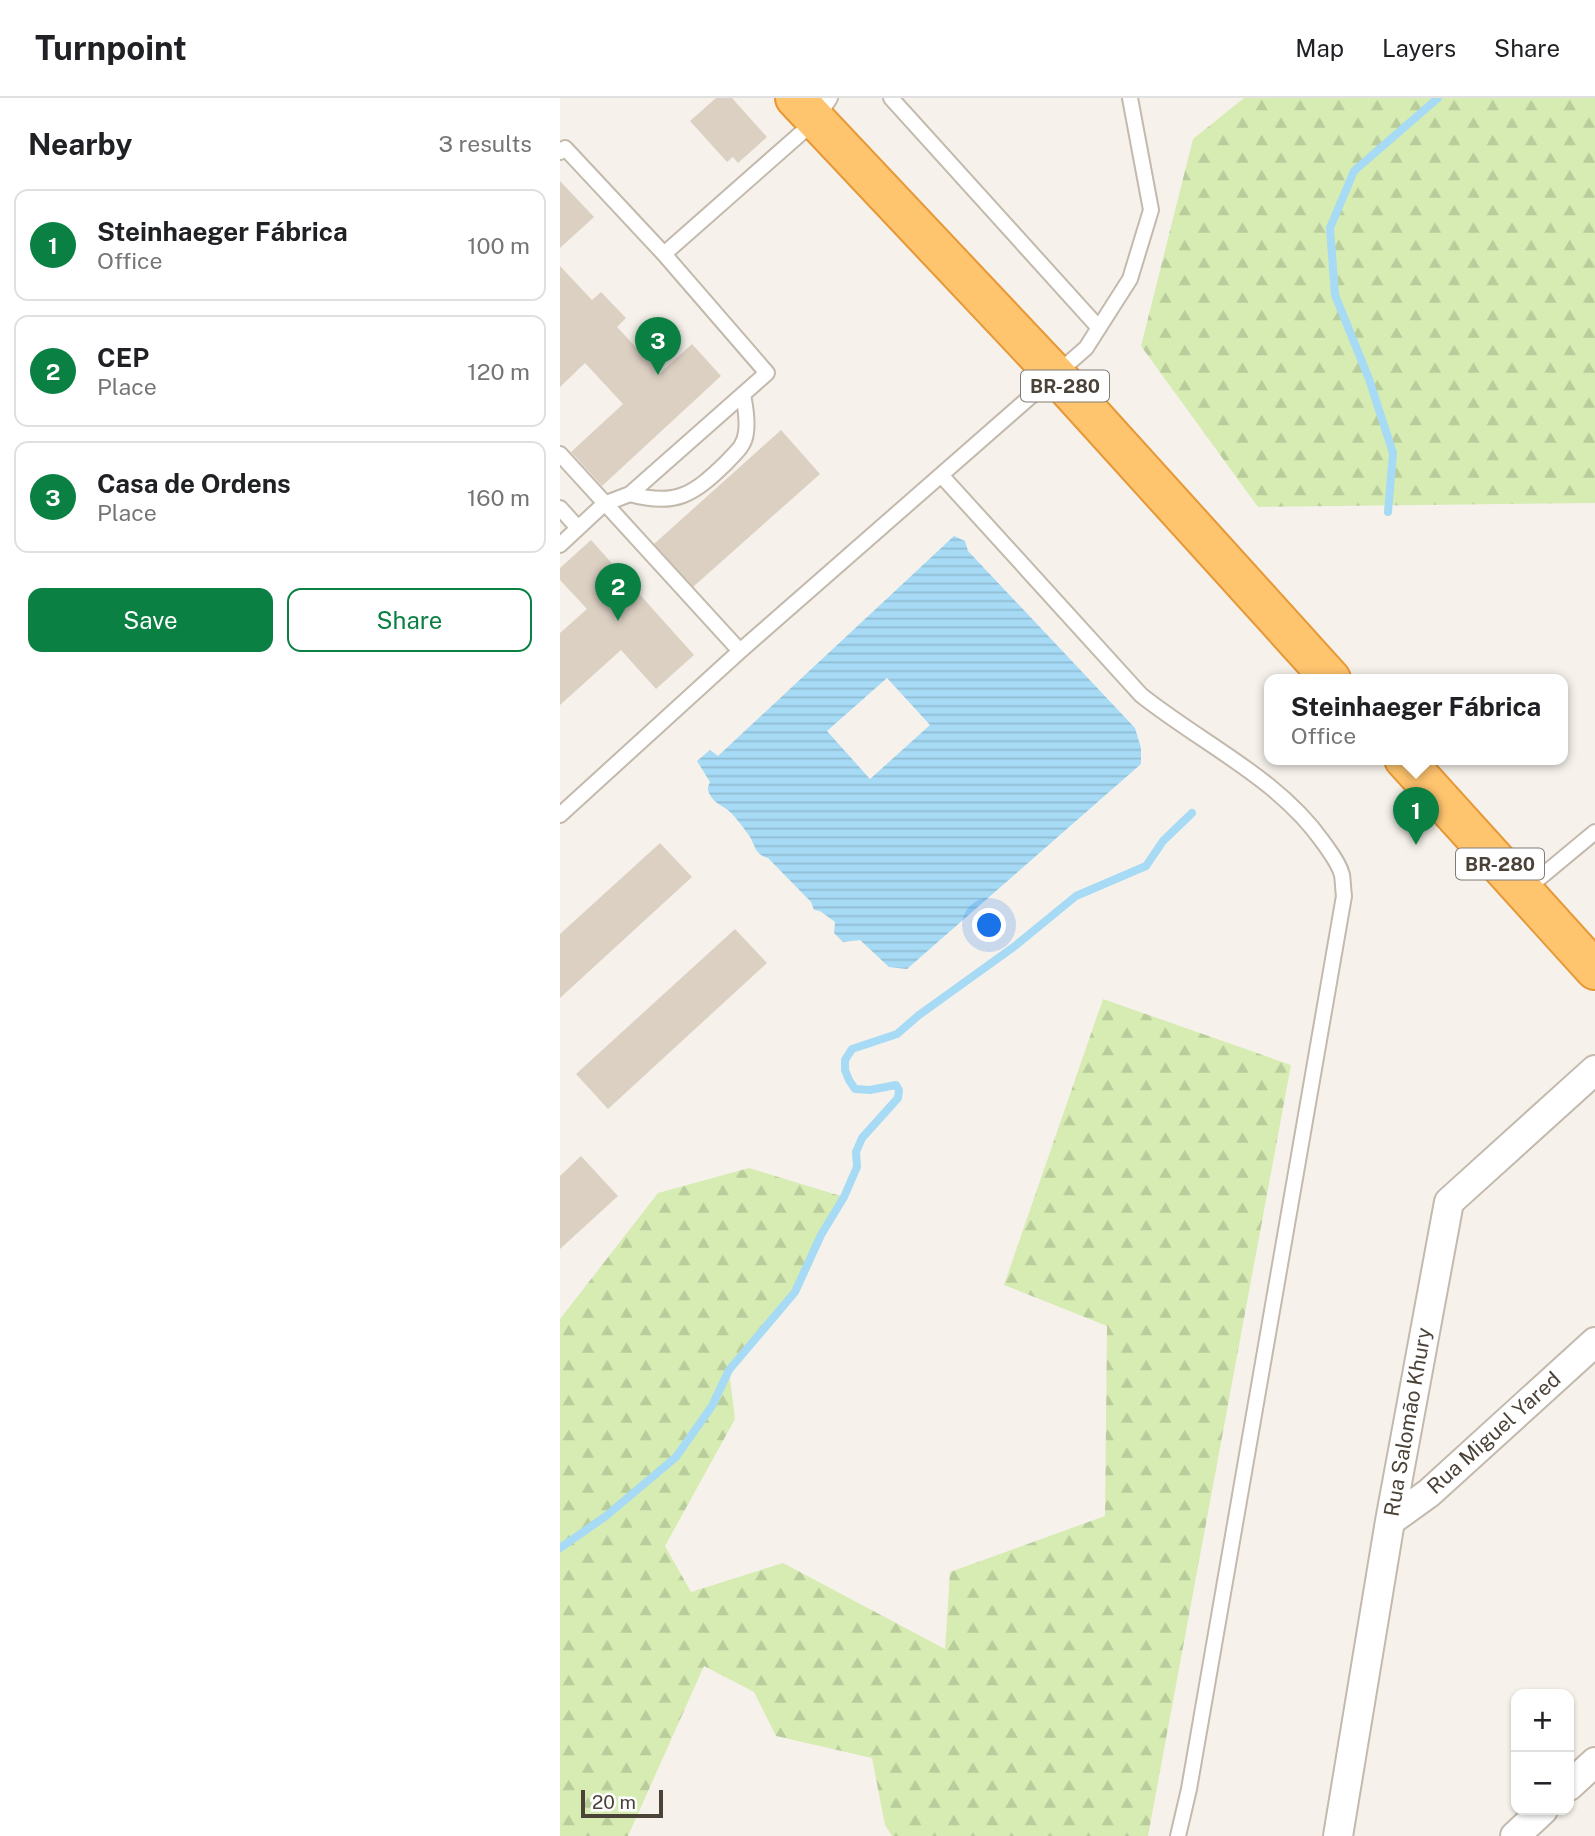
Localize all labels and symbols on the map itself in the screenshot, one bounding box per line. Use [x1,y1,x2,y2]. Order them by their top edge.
pin: 3 [635,317,681,375]
road number: BR-280 [1021,370,1109,402]
pin: 2 [595,563,641,621]
pin: 1 [1393,787,1439,845]
road number: BR-280 [1456,848,1544,880]
your location [972,908,1006,942]
street label: Rua Salomão Khury [1379,1326,1436,1518]
street label: Rua Miguel Yared [1422,1366,1565,1499]
scale bar [581,1787,663,1819]

